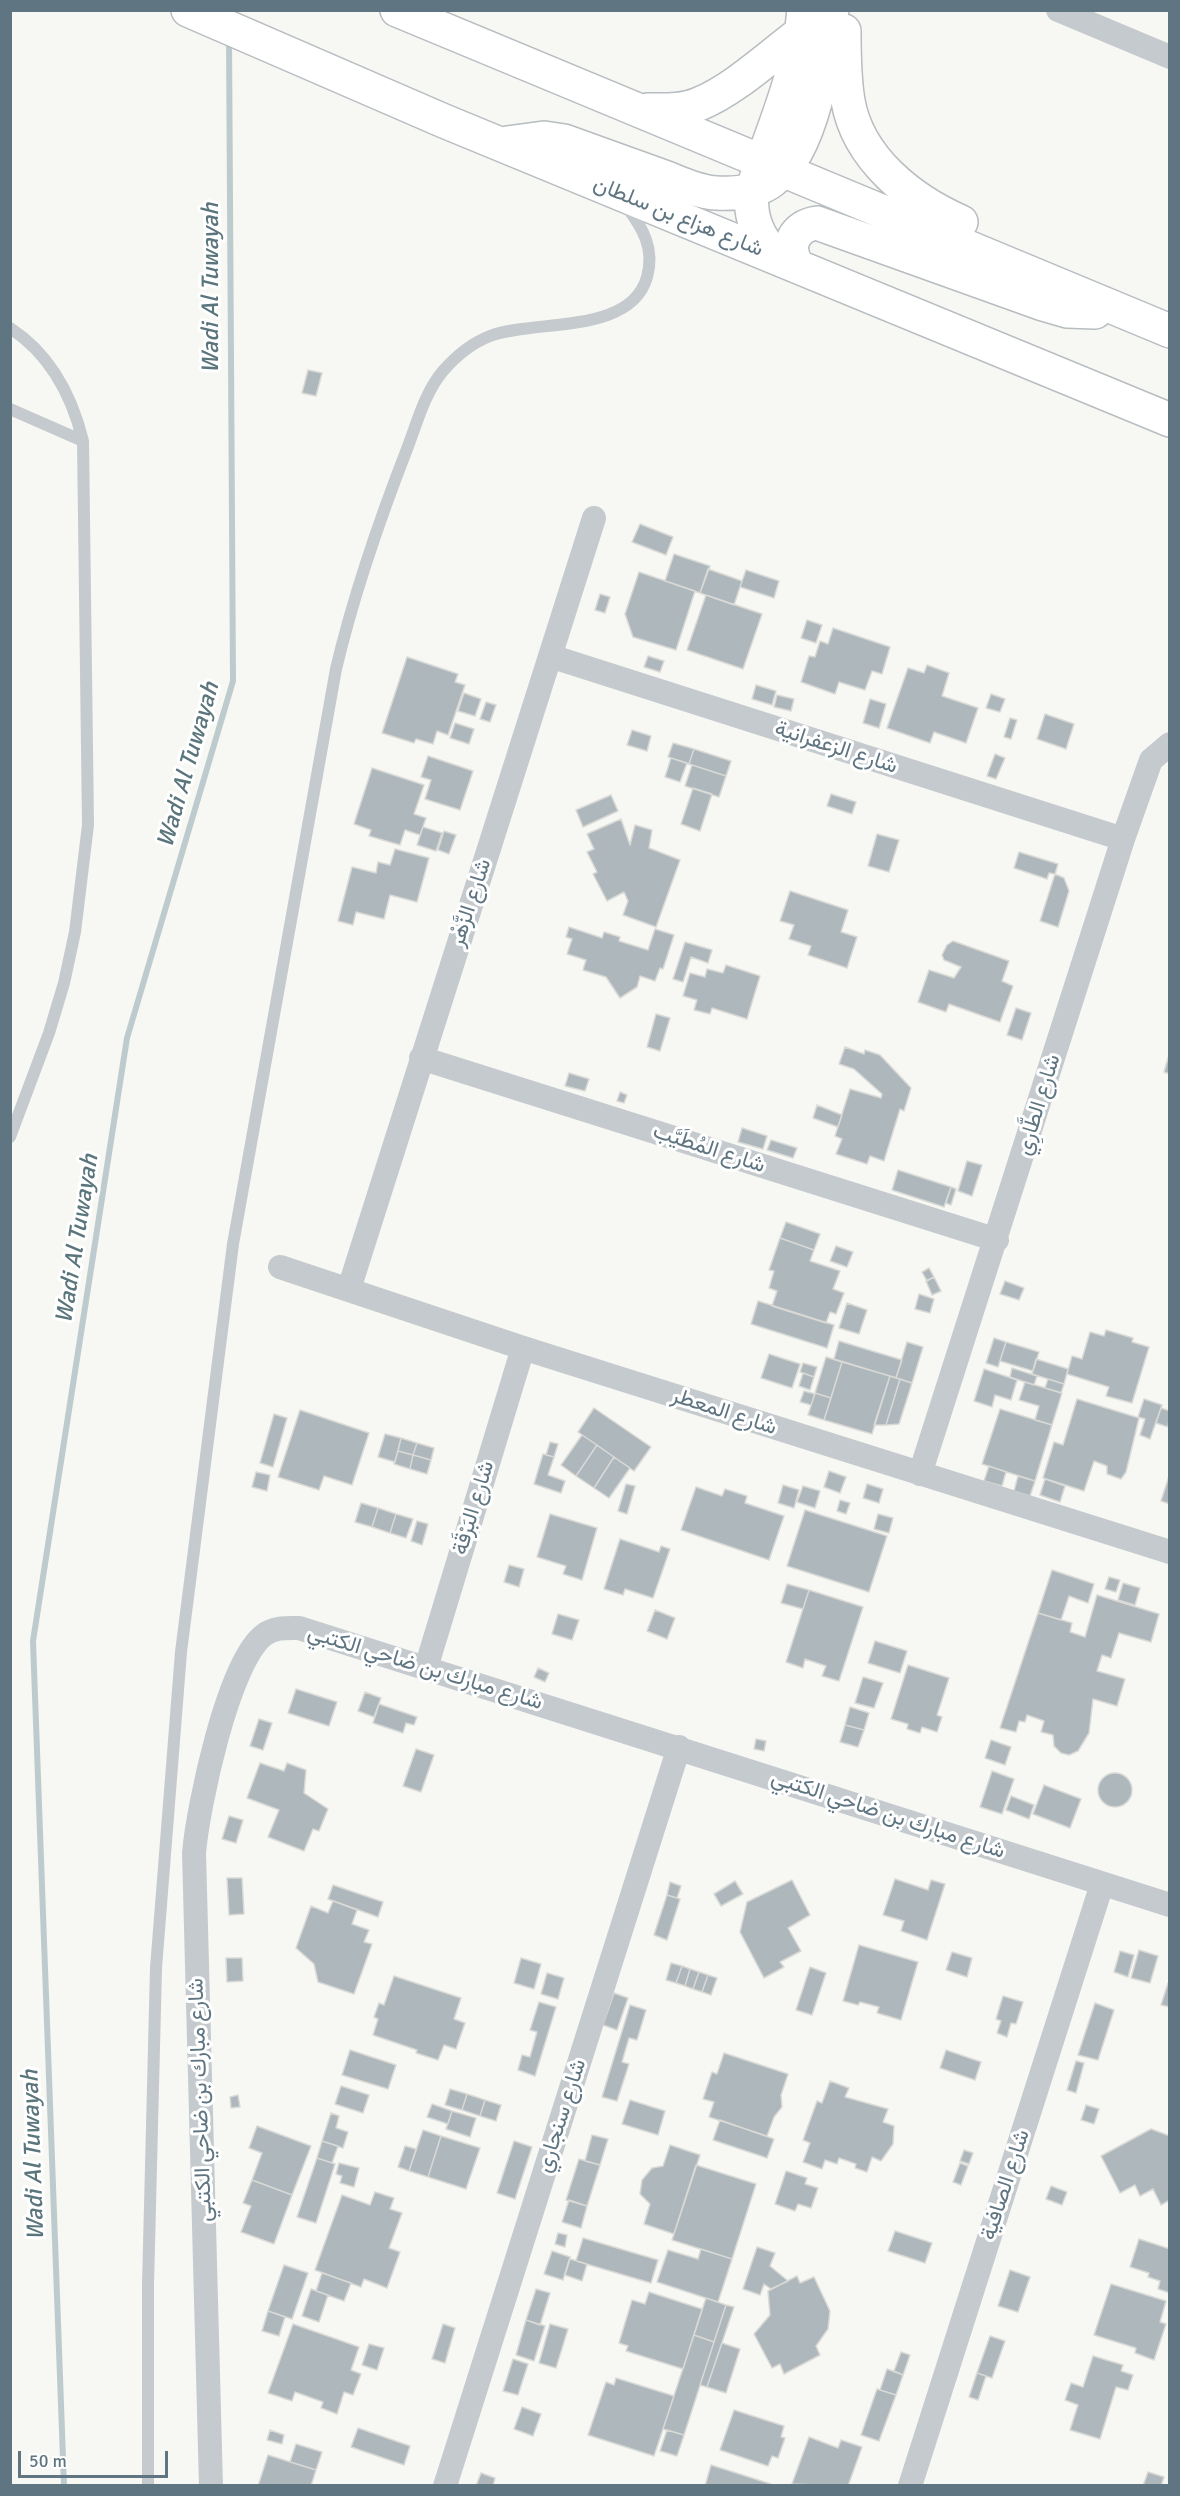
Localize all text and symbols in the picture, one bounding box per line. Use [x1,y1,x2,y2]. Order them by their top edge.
street label: شارع هزاع بن سلطان [589,171,767,263]
water label: Wadi Al Tuwayah [198,203,226,373]
water label: Wadi Al Tuwayah [152,679,226,851]
street label: شارع الزعفرانية [771,716,901,780]
street label: شارع الزَّهْر [444,856,498,950]
street label: شارع الطَّارِي [1011,1051,1067,1159]
street label: شارع المُطَيَّب [650,1118,768,1180]
water label: Wadi Al Tuwayah [50,1152,106,1326]
street label: شارع المعطر [668,1383,780,1441]
street label: شارع البَرْقَة [447,1458,501,1558]
street label: شارع مبارك بن ضاحي الكتبي [304,1620,546,1716]
street label: شارع مبارك بن ضاحي الكتبي [768,1765,1008,1865]
street label: شارع مبارك بن ضاحي الكتبي [184,1978,218,2222]
street label: شارع سنجاري [531,2056,593,2176]
water label: Wadi Al Tuwayah [17,2069,51,2241]
street label: شارع الصافية [976,2126,1036,2244]
scale bar [21,2439,171,2477]
text: 50 m [29,2450,67,2472]

